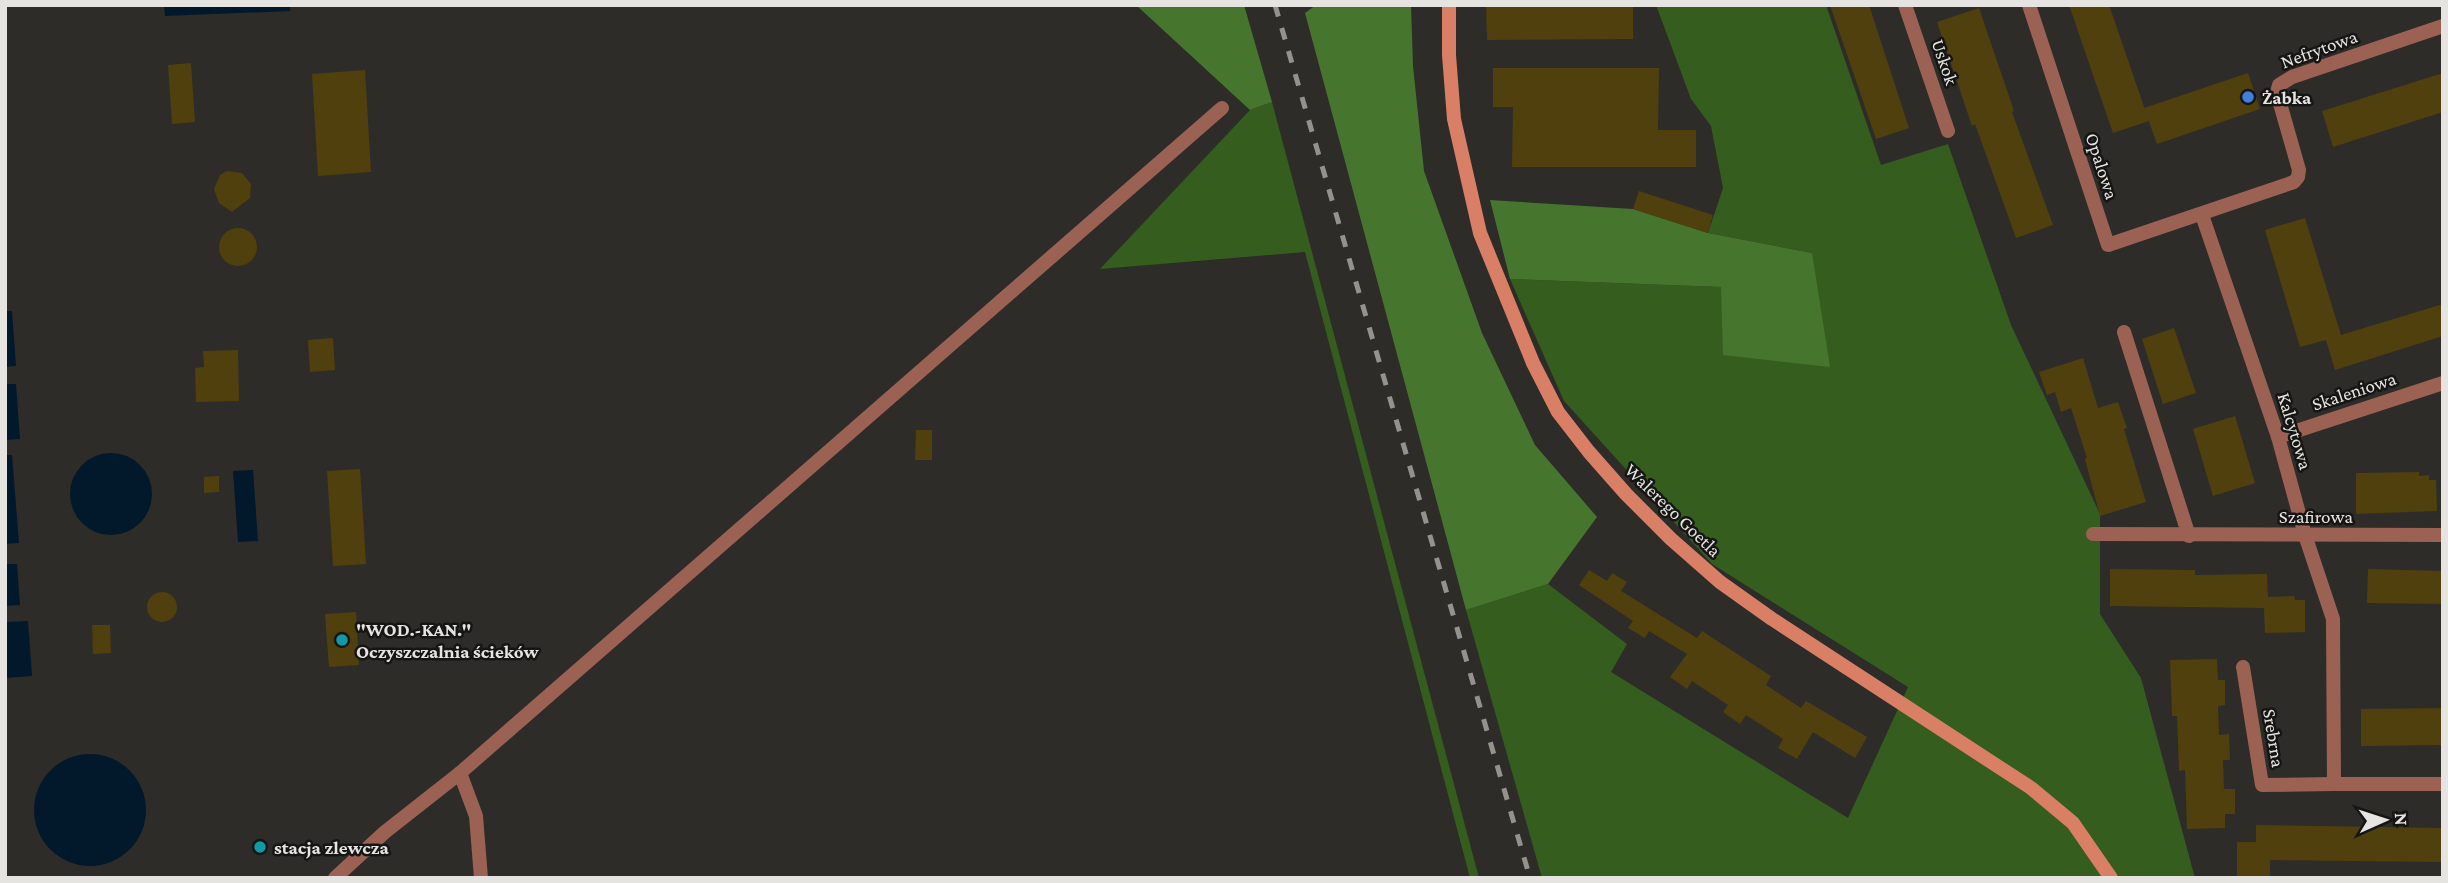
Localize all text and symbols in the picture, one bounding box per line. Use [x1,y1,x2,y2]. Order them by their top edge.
street label: Nefrytowa [2278,25,2360,73]
street label: Uskok [1927,36,1963,88]
place label: Żabka [2262,87,2312,108]
marker: Żabka [2240,89,2256,105]
street label: Opalowa [2081,130,2123,202]
street label: Skaleniowa [2309,367,2399,414]
street label: Kalcytowa [2273,390,2317,472]
street label: Walerego Goetla [1621,459,1726,561]
street label: Szafirowa [2279,506,2353,527]
place label: "WOD.-KAN." Oczyszczalnia ścieków [356,619,540,662]
marker: "WOD.-KAN." Oczyszczalnia ścieków [334,632,350,648]
street label: Srebrna [2259,707,2289,769]
north arrow [2350,785,2420,855]
text: N [2391,812,2412,826]
place label: stacja zlewcza [274,837,389,859]
marker: stacja zlewcza [252,839,268,855]

